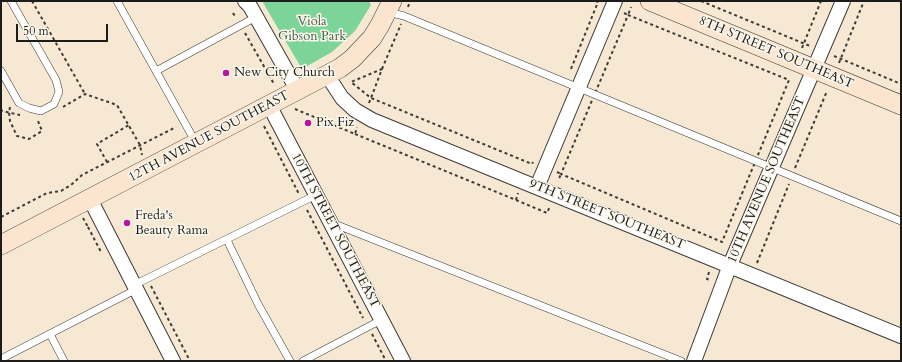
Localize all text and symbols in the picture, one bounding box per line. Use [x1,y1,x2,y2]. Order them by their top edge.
street label: 8TH STREET SOUTHEAST [696,13,856,93]
park label: Viola Gibson Park [278,14,346,45]
scale bar [18,16,110,42]
text: 50 m [23,23,49,39]
place label: New City Church [234,65,335,81]
marker: New City Church [221,68,231,78]
street label: 12TH AVENUE SOUTHEAST [126,88,292,186]
street label: 10TH AVENUE SOUTHEAST [725,94,809,266]
place label: Pix Fiz [316,115,354,131]
marker: Pix Fiz [303,118,313,128]
street label: 10TH STREET SOUTHEAST [287,151,383,311]
street label: 9TH STREET SOUTHEAST [527,177,687,253]
place label: Freda's Beauty Rama [135,208,208,239]
marker: Freda's Beauty Rama [122,218,132,228]

